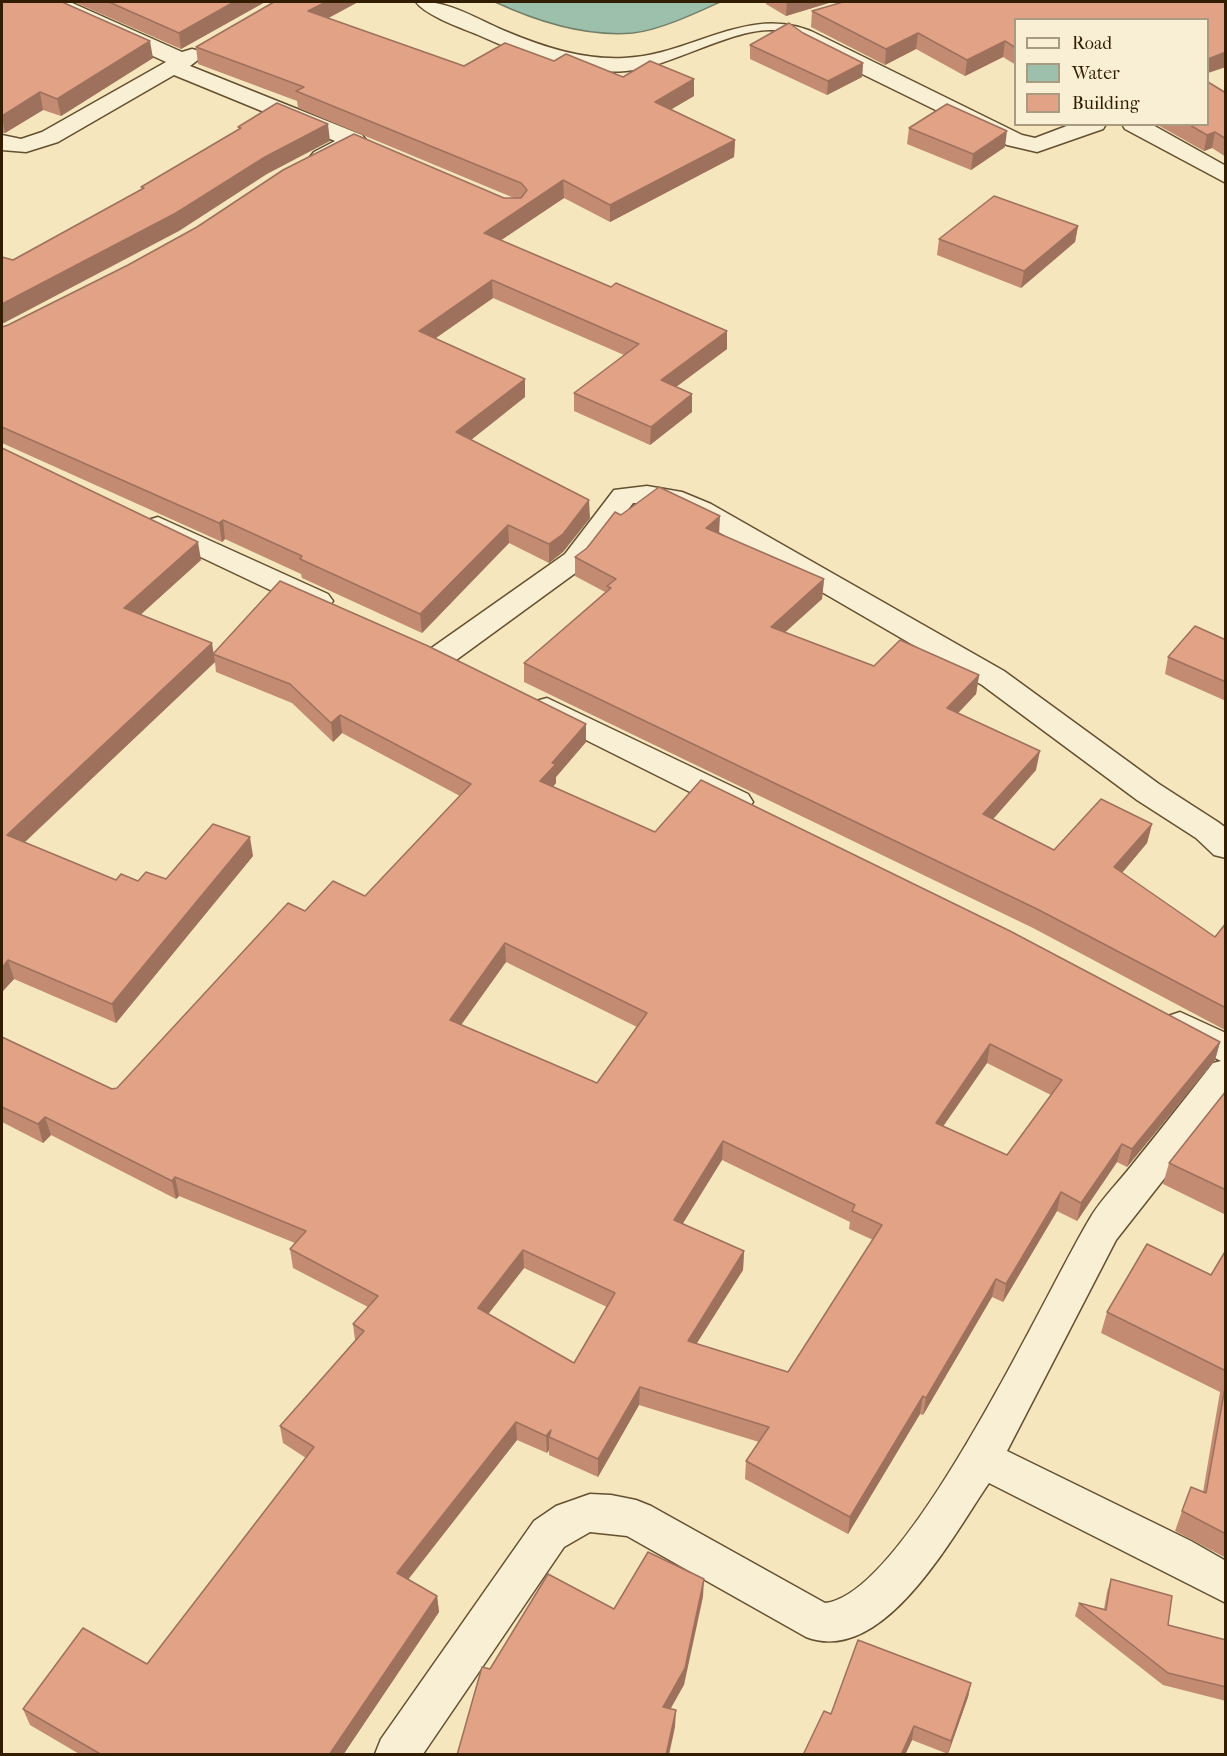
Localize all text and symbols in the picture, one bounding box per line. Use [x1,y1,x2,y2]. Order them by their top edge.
legend [1014,18,1209,126]
text: Road [1072,33,1112,54]
text: Water [1072,63,1120,84]
text: Building [1072,93,1139,114]

